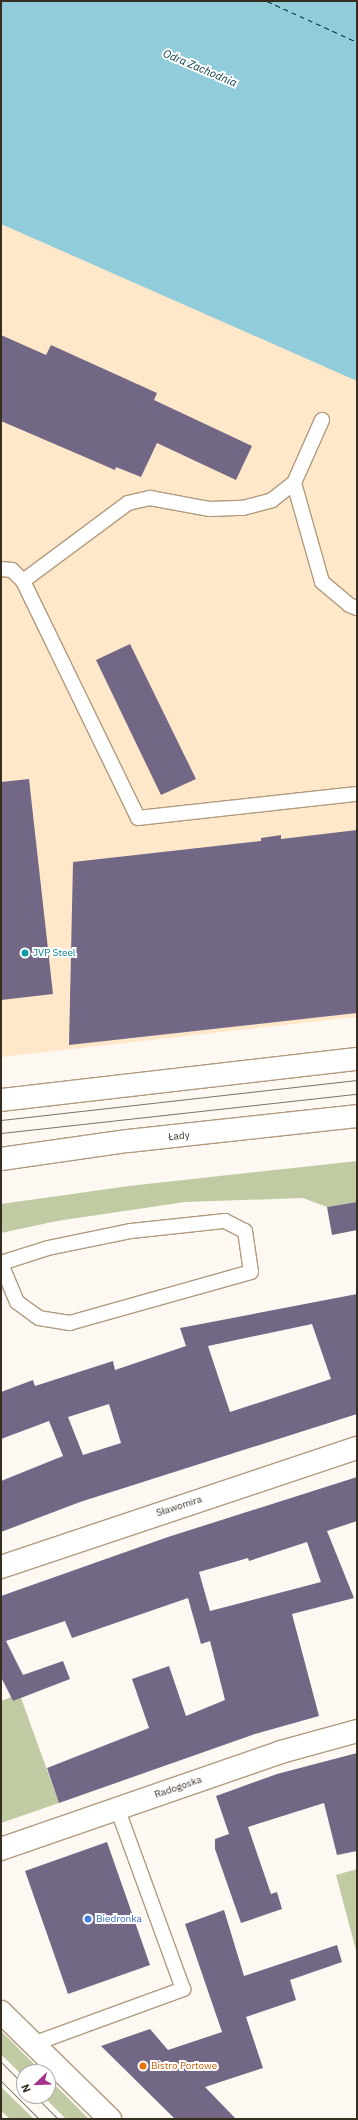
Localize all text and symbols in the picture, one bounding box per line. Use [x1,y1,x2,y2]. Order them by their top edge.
water label: Odra Zachodnia [161,47,239,89]
place label: JVP Steel [33,947,76,959]
marker: JVP Steel [20,948,30,958]
street label: Łady [168,1129,190,1143]
street label: Sławomira [155,1493,203,1519]
street label: Radogoska [153,1773,203,1801]
place label: Biedronka [96,1913,142,1925]
marker: Biedronka [83,1914,93,1924]
place label: Bistro Portowe [151,2060,217,2072]
marker: Bistro Portowe [138,2061,148,2071]
north arrow [16,2064,56,2104]
text: N [18,2082,34,2095]

